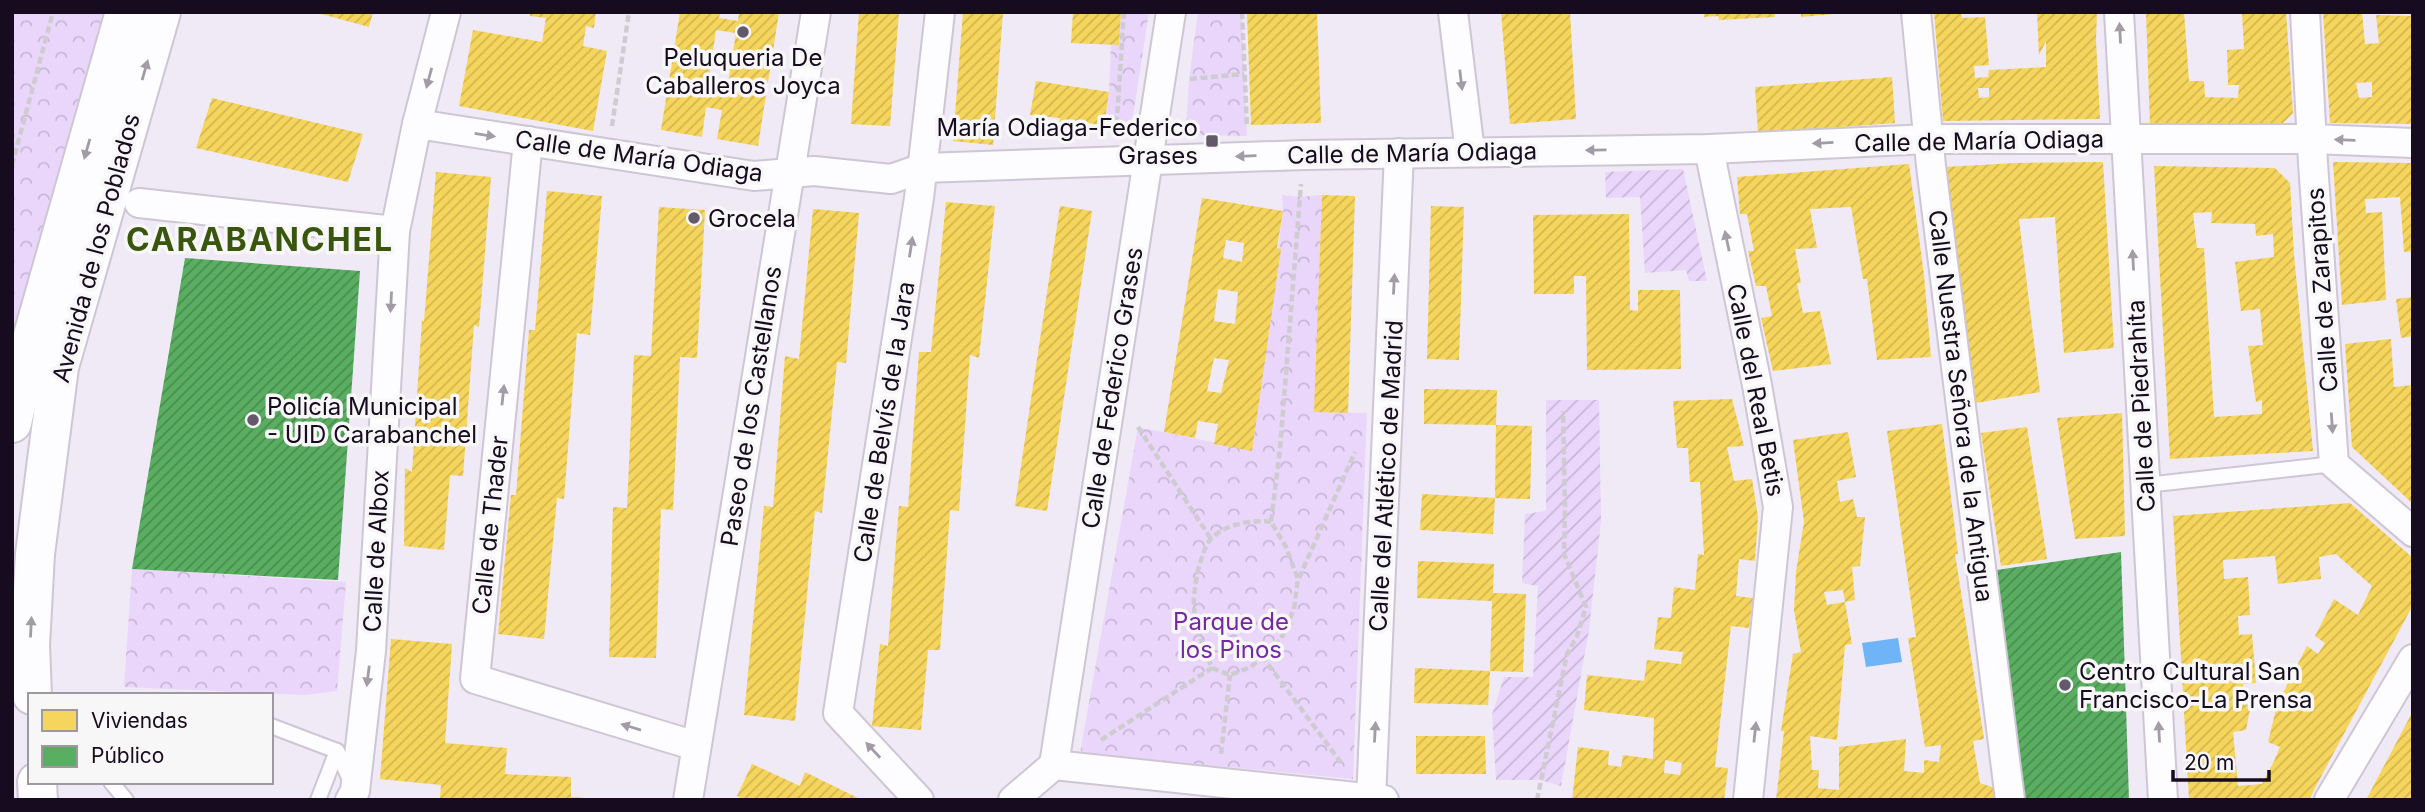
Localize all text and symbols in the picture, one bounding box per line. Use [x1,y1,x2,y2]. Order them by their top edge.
one-way arrow [2114,21,2125,43]
marker: Peluqueria De Caballeros Joyca [735,24,751,40]
place label: Peluqueria De Caballeros Joyca [645,43,841,100]
one-way arrow [140,59,151,81]
one-way arrow [423,67,434,89]
one-way arrow [1456,69,1467,91]
street label: Avenida de los Poblados [46,110,146,386]
place label: María Odiaga-Federico Grases [937,113,1198,170]
street label: Calle de María Odiaga [513,124,765,188]
street label: Calle de María Odiaga [1854,124,2104,158]
one-way arrow [474,130,496,141]
marker: María Odiaga-Federico Grases [1204,133,1220,149]
one-way arrow [2333,135,2355,146]
street label: Calle de María Odiaga [1287,136,1537,170]
one-way arrow [1812,138,1834,149]
one-way arrow [82,139,92,160]
one-way arrow [1585,144,1607,156]
one-way arrow [1235,151,1257,162]
street label: Calle de Zarapitos [2300,187,2344,393]
place label: Grocela [708,204,796,233]
street label: Calle Nuestra Señora de la Antigua [1923,208,1999,604]
marker: Grocela [686,210,702,226]
district label: CARABANCHEL [126,220,394,259]
one-way arrow [1722,230,1733,252]
one-way arrow [906,236,917,258]
street label: Calle de Federico Grases [1075,245,1149,531]
one-way arrow [2127,249,2138,271]
street label: Paseo de los Castellanos [715,264,787,548]
one-way arrow [1389,273,1400,295]
street label: Calle de Belvís de la Jara [847,279,921,565]
street label: Calle del Real Betis [1721,281,1791,499]
one-way arrow [385,291,396,313]
street label: Calle de Piedrahíta [2121,299,2161,513]
street label: Calle del Atlético de Madrid [1363,319,1409,633]
one-way arrow [498,384,509,406]
place label: Policía Municipal - UID Carabanchel [267,392,477,449]
marker: Policía Municipal - UID Carabanchel [245,412,261,428]
one-way arrow [2326,412,2337,434]
street label: Calle de Thader [466,434,514,616]
street label: Calle de Albox [357,469,395,633]
park label: Parque de los Pinos [1173,607,1289,664]
one-way arrow [26,615,37,637]
place label: Centro Cultural San Francisco-La Prensa [2079,657,2313,714]
one-way arrow [362,665,373,687]
marker: Centro Cultural San Francisco-La Prensa [2057,677,2073,693]
legend [28,693,273,784]
text: Viviendas [91,708,188,733]
one-way arrow [1369,720,1380,742]
one-way arrow [2153,720,2164,742]
one-way arrow [1749,721,1760,743]
one-way arrow [620,722,641,732]
scale bar [2173,738,2269,782]
one-way arrow [865,742,881,759]
text: Público [91,743,164,768]
text: 20 m [2184,750,2234,775]

